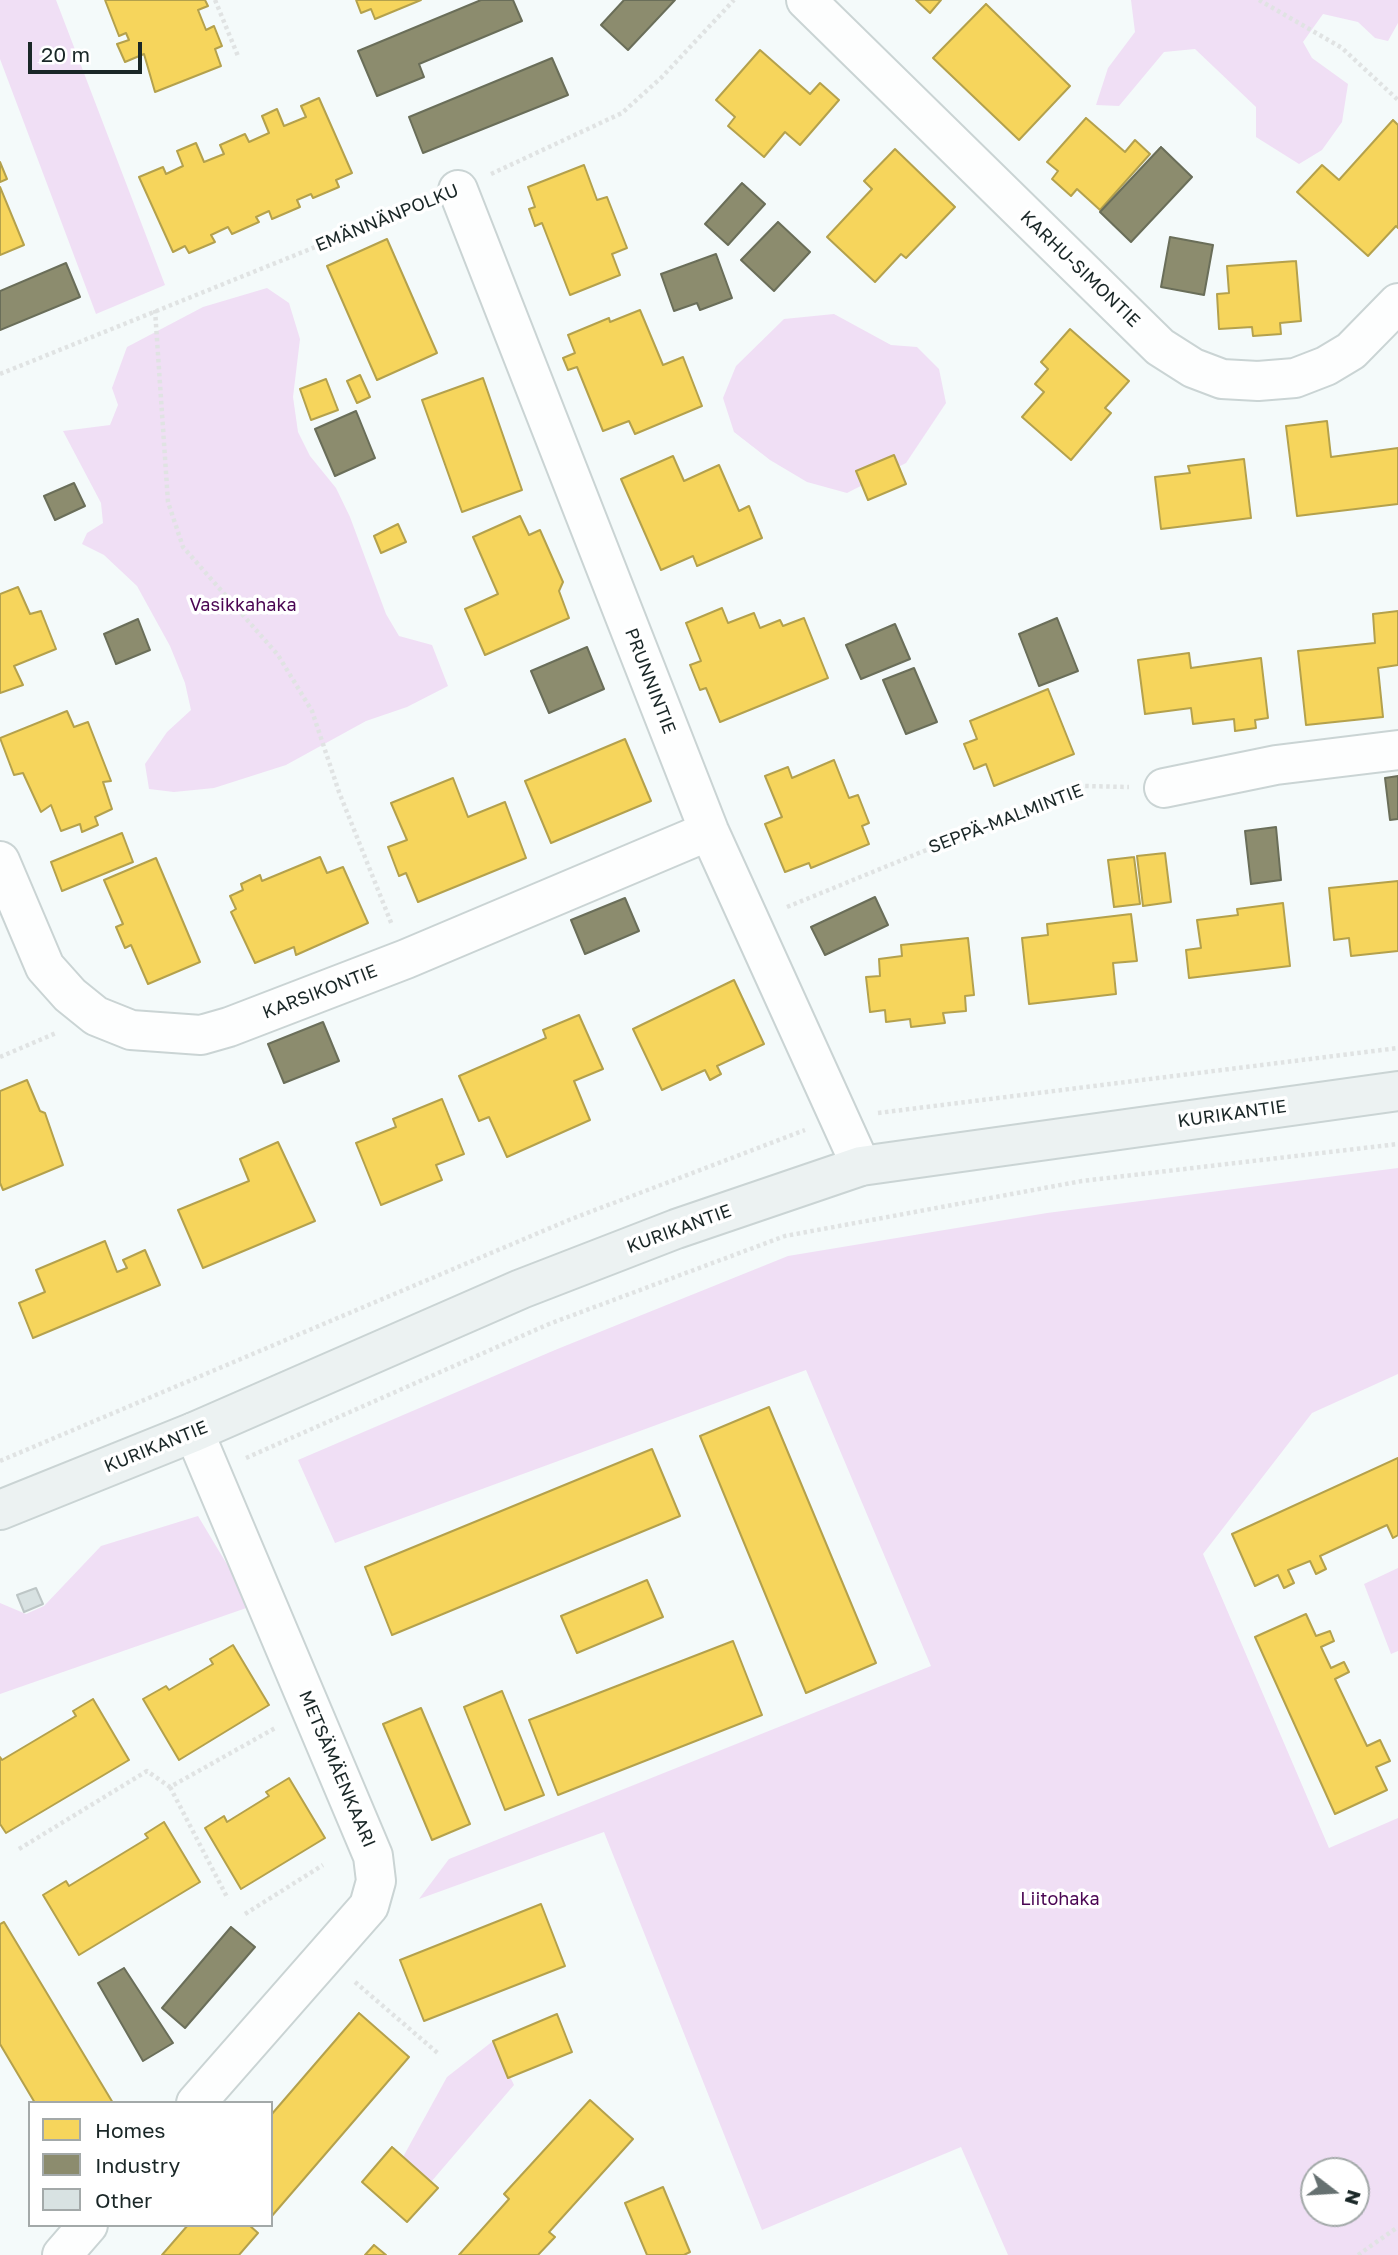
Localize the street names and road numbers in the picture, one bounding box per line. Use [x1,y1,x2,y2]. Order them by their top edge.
street label: EMÄNNÄNPOLKU [312,179,462,257]
street label: KARHU-SIMONTIE [1016,206,1144,332]
street label: PRUNNINTIE [620,625,680,737]
street label: SEPPÄ-MALMINTIE [926,780,1086,858]
street label: KARSIKONTIE [260,960,380,1024]
street label: KURIKANTIE [1176,1096,1288,1132]
street label: KURIKANTIE [624,1200,734,1258]
street label: KURIKANTIE [101,1416,211,1478]
street label: METSÄMÄENKAARI [294,1687,380,1851]

